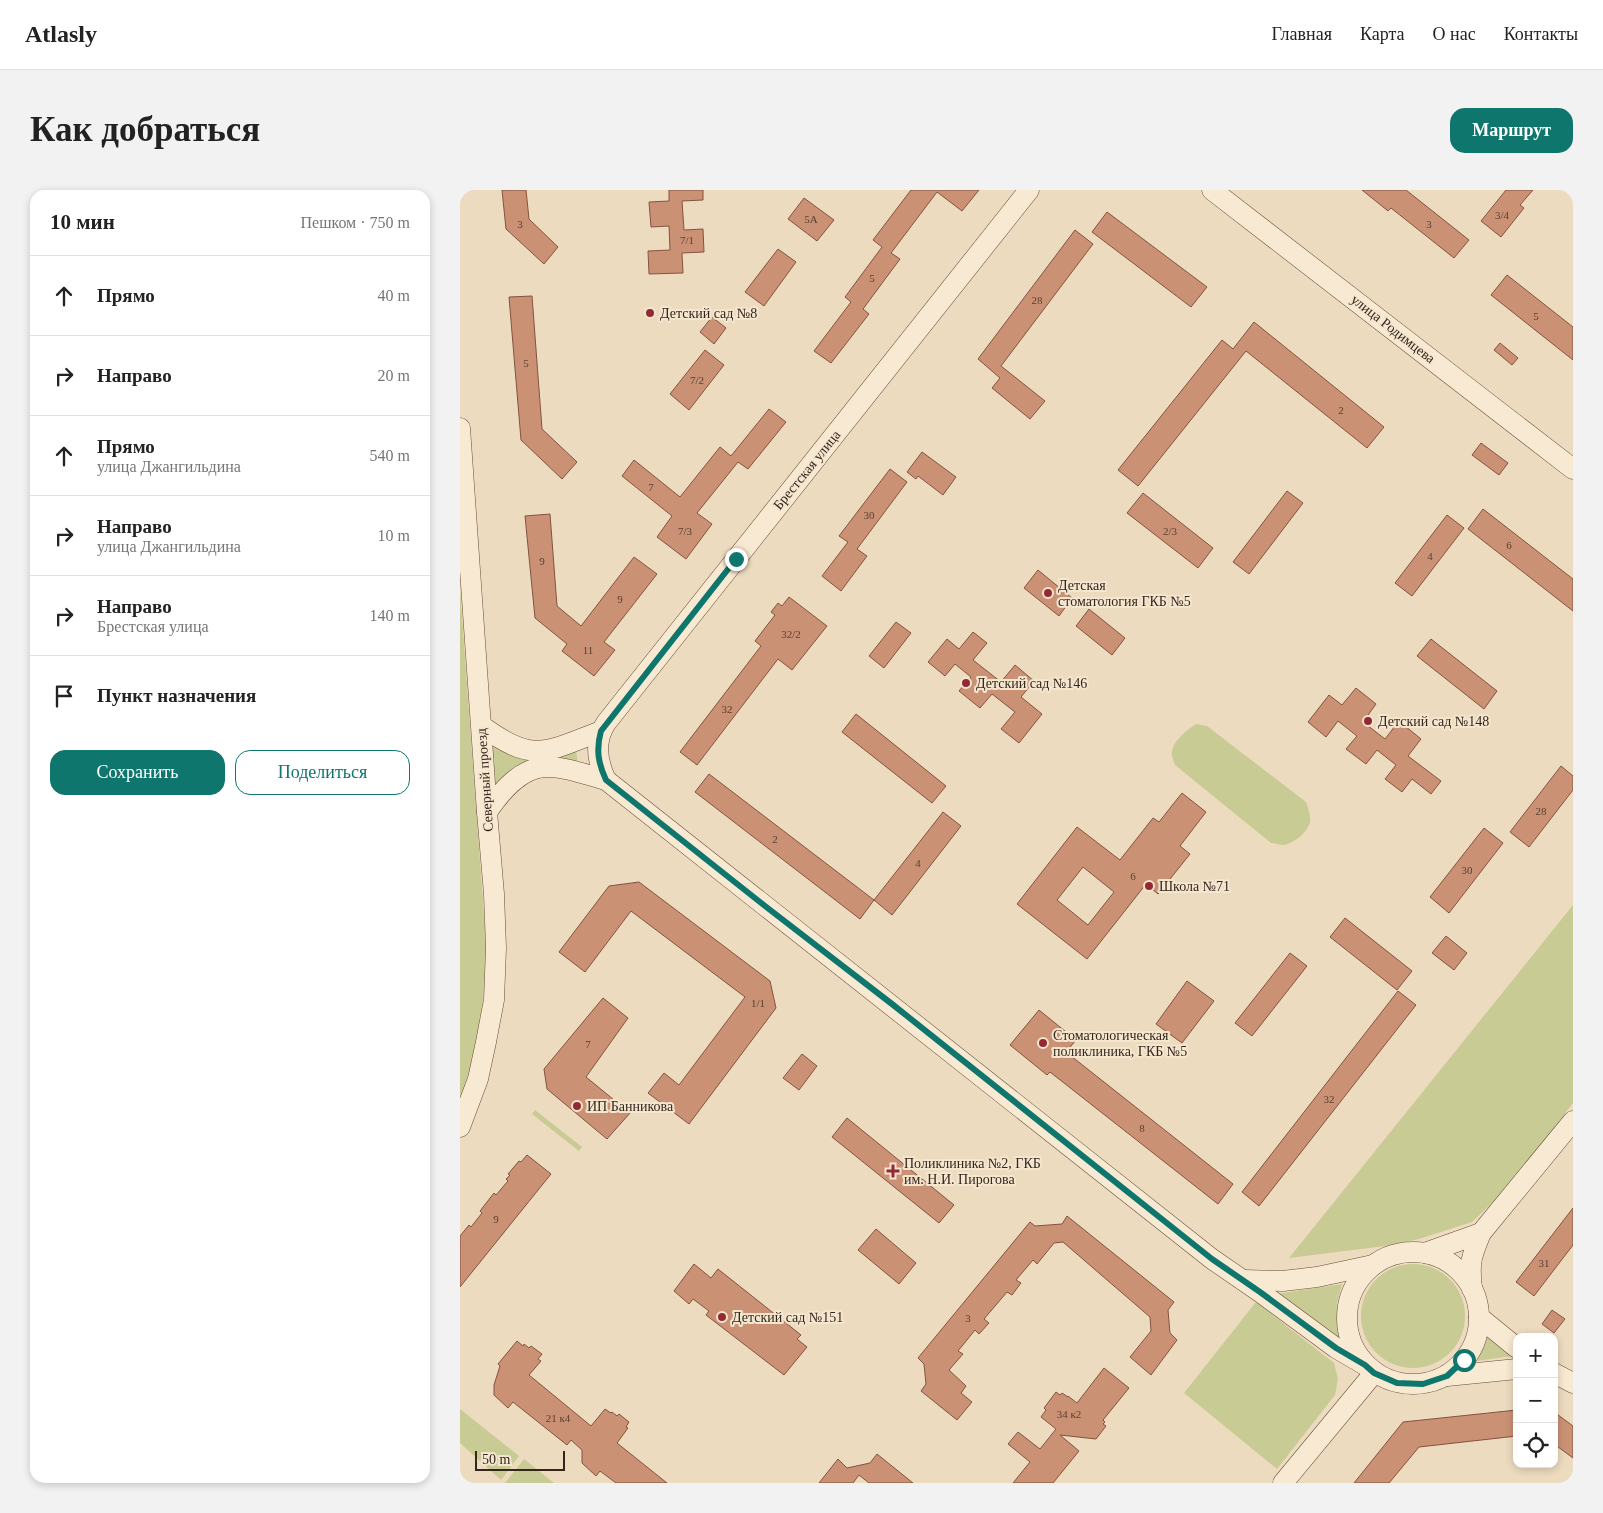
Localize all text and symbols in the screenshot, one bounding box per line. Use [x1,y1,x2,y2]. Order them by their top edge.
text: Atlasly [25,21,97,47]
text: Главная [1272,24,1332,44]
text: Карта [1360,24,1405,44]
text: О нас [1433,24,1476,44]
text: Контакты [1504,24,1578,44]
button: Маршрут [1450,108,1573,153]
text: Как добраться [30,110,260,149]
house number: 3/4 [1495,209,1510,221]
text: 10 мин [50,210,115,234]
house number: 5А [804,213,818,225]
text: Пешком · 750 m [300,214,410,231]
house number: 3 [517,218,523,230]
house number: 3 [1426,218,1432,230]
house number: 7/1 [680,234,694,246]
house number: 5 [869,272,875,284]
icon: ahead [50,282,78,310]
text: Прямо [97,285,155,306]
text: 40 m [378,287,410,304]
street label: улица Родимцева [1348,292,1438,367]
house number: 28 [1032,294,1043,306]
place label: Детский сад №8 [660,306,757,321]
marker: Детский сад №8 [644,307,656,319]
house number: 5 [1533,310,1539,322]
house number: 5 [523,357,529,369]
icon: right [50,362,78,390]
text: Направо [97,365,172,386]
text: 20 m [378,367,410,384]
house number: 7/2 [690,374,704,386]
house number: 2 [1338,404,1344,416]
street label: Брестская улица [770,427,844,513]
text: Прямо [97,436,155,457]
icon: ahead [50,442,78,470]
text: 540 m [370,447,410,464]
text: улица Джангильдина [97,458,241,475]
house number: 7 [648,481,654,493]
house number: 30 [864,509,875,521]
text: Направо [97,516,172,537]
icon: right [50,522,78,550]
house number: 7/3 [678,525,693,537]
house number: 2/3 [1163,525,1178,537]
text: 10 m [378,527,410,544]
text: улица Джангильдина [97,538,241,555]
house number: 6 [1506,539,1512,551]
route end [725,548,748,571]
house number: 4 [1427,550,1433,562]
house number: 9 [539,555,545,567]
place label: Детская стоматология ГКБ №5 [1058,578,1191,609]
marker: Детская стоматология ГКБ №5 [1042,587,1054,599]
house number: 9 [617,593,623,605]
text: Направо [97,596,172,617]
icon: right [50,602,78,630]
text: 140 m [370,607,410,624]
text: Брестская улица [97,618,209,635]
house number: 32/2 [781,628,801,640]
house number: 11 [583,644,593,656]
place label: Детский сад №146 [976,676,1087,691]
marker: Детский сад №146 [960,677,972,689]
icon: arrive [50,682,78,710]
text: Пункт назначения [97,685,256,706]
house number: 32 [722,703,733,715]
place label: Детский сад №148 [1378,714,1489,729]
marker: Детский сад №148 [1362,715,1374,727]
street label: Северный проезд [474,728,496,832]
button: Сохранить [50,750,225,795]
button: Поделиться [235,750,410,795]
house number: 28 [1536,805,1547,817]
house number: 2 [772,833,778,845]
house number: 4 [915,857,921,869]
house number: 30 [1462,864,1473,876]
house number: 6 [1130,870,1136,882]
place label: Школа №71 [1159,879,1230,894]
marker: Школа №71 [1143,880,1155,892]
house number: 1/1 [751,997,765,1009]
place label: Стоматологическая поликлиника, ГКБ №5 [1053,1028,1187,1059]
marker: Стоматологическая поликлиника, ГКБ №5 [1037,1037,1049,1049]
house number: 7 [585,1038,591,1050]
house number: 32 [1324,1093,1335,1105]
place label: ИП Банникова [587,1099,674,1114]
marker: ИП Банникова [571,1100,583,1112]
house number: 8 [1139,1122,1145,1134]
place label: Поликлиника №2, ГКБ им. Н.И. Пирогова [904,1156,1041,1187]
marker: Поликлиника №2, ГКБ им. Н.И. Пирогова [886,1164,900,1178]
house number: 9 [493,1213,499,1225]
house number: 31 [1539,1257,1550,1269]
place label: Детский сад №151 [732,1310,843,1325]
marker: Детский сад №151 [716,1311,728,1323]
house number: 3 [965,1312,971,1324]
map controls [1513,1333,1558,1468]
button: + [1513,1333,1558,1378]
route start [1453,1349,1476,1372]
button: − [1513,1378,1558,1423]
house number: 34 к2 [1057,1408,1081,1420]
house number: 21 к4 [546,1412,571,1424]
button: locate [1513,1423,1558,1468]
scale bar [475,1448,565,1471]
text: 50 m [482,1452,510,1467]

